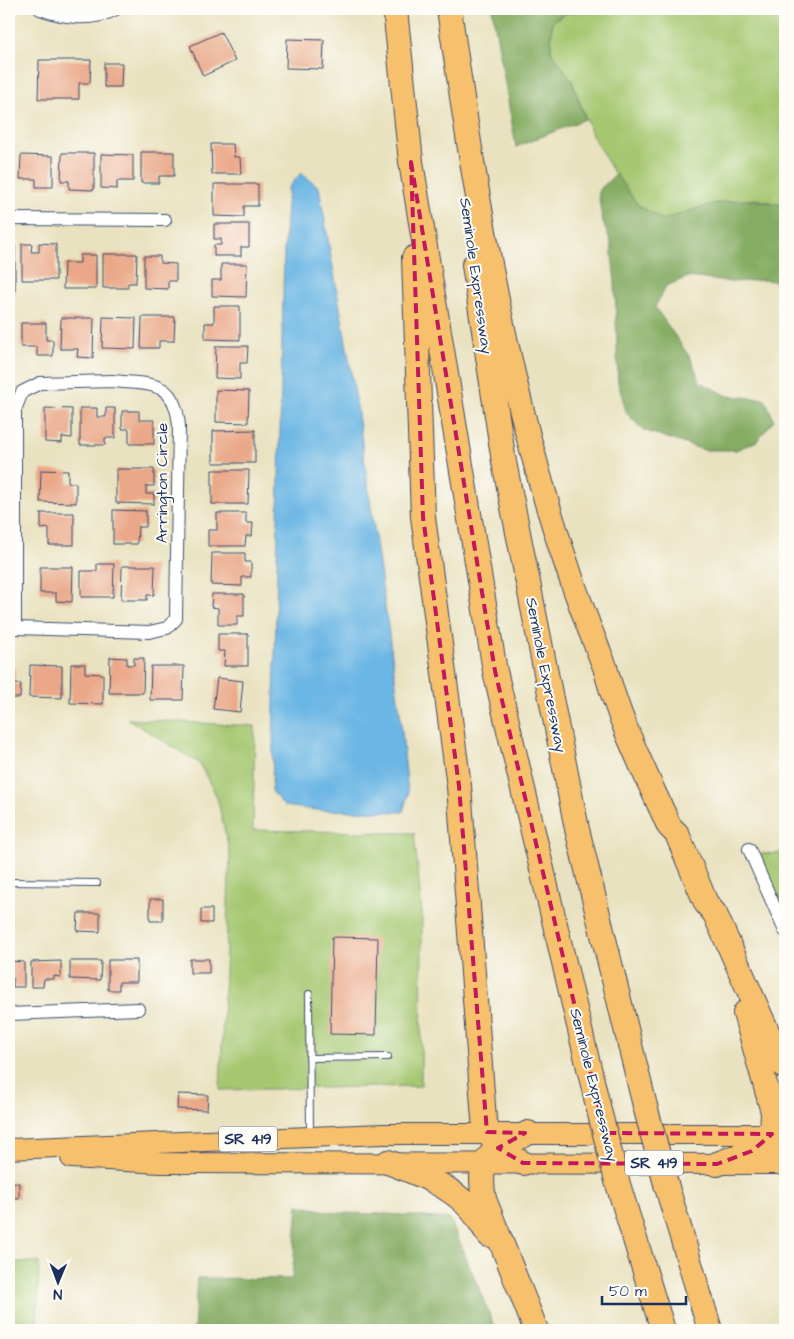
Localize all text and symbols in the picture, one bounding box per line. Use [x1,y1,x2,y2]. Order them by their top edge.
street label: Seminole Expressway [453,196,498,356]
street label: Arrington Circle [151,422,174,543]
street label: Seminole Expressway [519,595,572,755]
street label: Seminole Expressway [563,1006,624,1165]
road number: SR 419 [219,1126,277,1152]
road number: SR 419 [625,1150,683,1176]
north arrow [32,1256,82,1306]
scale bar [602,1274,685,1306]
text: 50 m [609,1281,647,1302]
text: N [53,1284,62,1304]

